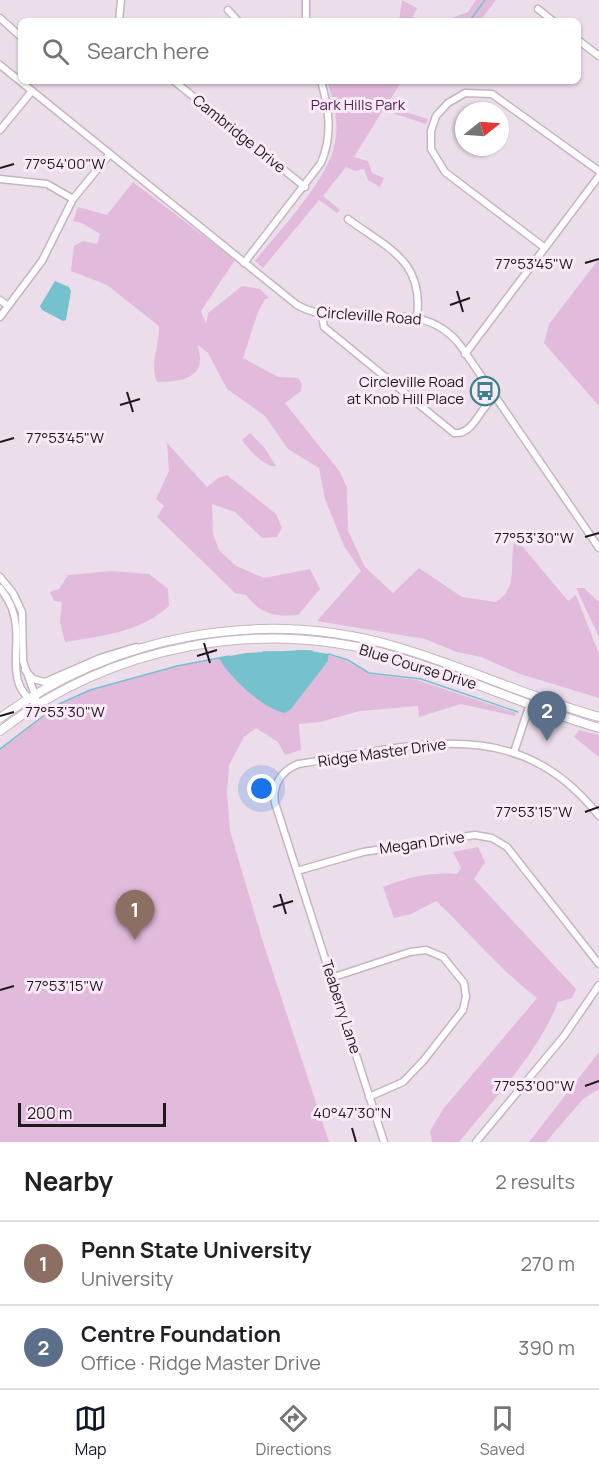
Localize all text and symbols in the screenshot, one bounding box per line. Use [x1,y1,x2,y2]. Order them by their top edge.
search box [18,18,581,84]
icon: search [39,35,72,68]
text: Search here [87,36,209,66]
street label: Cambridge Drive [188,90,290,178]
park label: Park Hills Park [311,94,406,115]
north arrow [455,102,509,156]
text: 77°54'00"W [25,153,105,174]
text: 77°53'45"W [495,253,573,274]
street label: Circleville Road [316,301,422,330]
place label: Circleville Road at Knob Hill Place [347,371,464,409]
bus stop icon: Circleville Road at Knob Hill Place [469,375,501,407]
text: 77°53'45"W [26,427,104,448]
text: 77°53'30"W [494,527,574,548]
street label: Blue Course Drive [357,639,480,694]
pin: 2 [528,692,566,741]
text: 77°53'30"W [25,701,105,722]
street label: Ridge Master Drive [316,733,448,772]
your location [247,774,276,803]
text: 77°53'15"W [496,801,572,822]
street label: Megan Drive [378,826,466,859]
pin: 1 [116,890,154,940]
street label: Teaberry Lane [316,957,367,1057]
text: 77°53'15"W [27,975,103,996]
text: 77°53'00"W [494,1075,574,1096]
scale bar [18,1100,166,1128]
text: 200 m [27,1102,72,1124]
text: 40°47'30"N [313,1102,391,1123]
text: Nearby [24,1163,113,1199]
text: 2 results [495,1168,575,1195]
text: Penn State University [81,1235,312,1265]
text: 1 [39,1250,48,1277]
text: 270 m [520,1250,575,1277]
text: University [81,1265,173,1292]
text: Centre Foundation [81,1319,281,1349]
text: 2 [38,1334,49,1361]
text: 390 m [518,1334,575,1361]
text: Office · Ridge Master Drive [81,1349,321,1376]
tab: Map [74,1402,107,1460]
tab: Directions [256,1402,331,1460]
tab: Saved [480,1402,525,1460]

